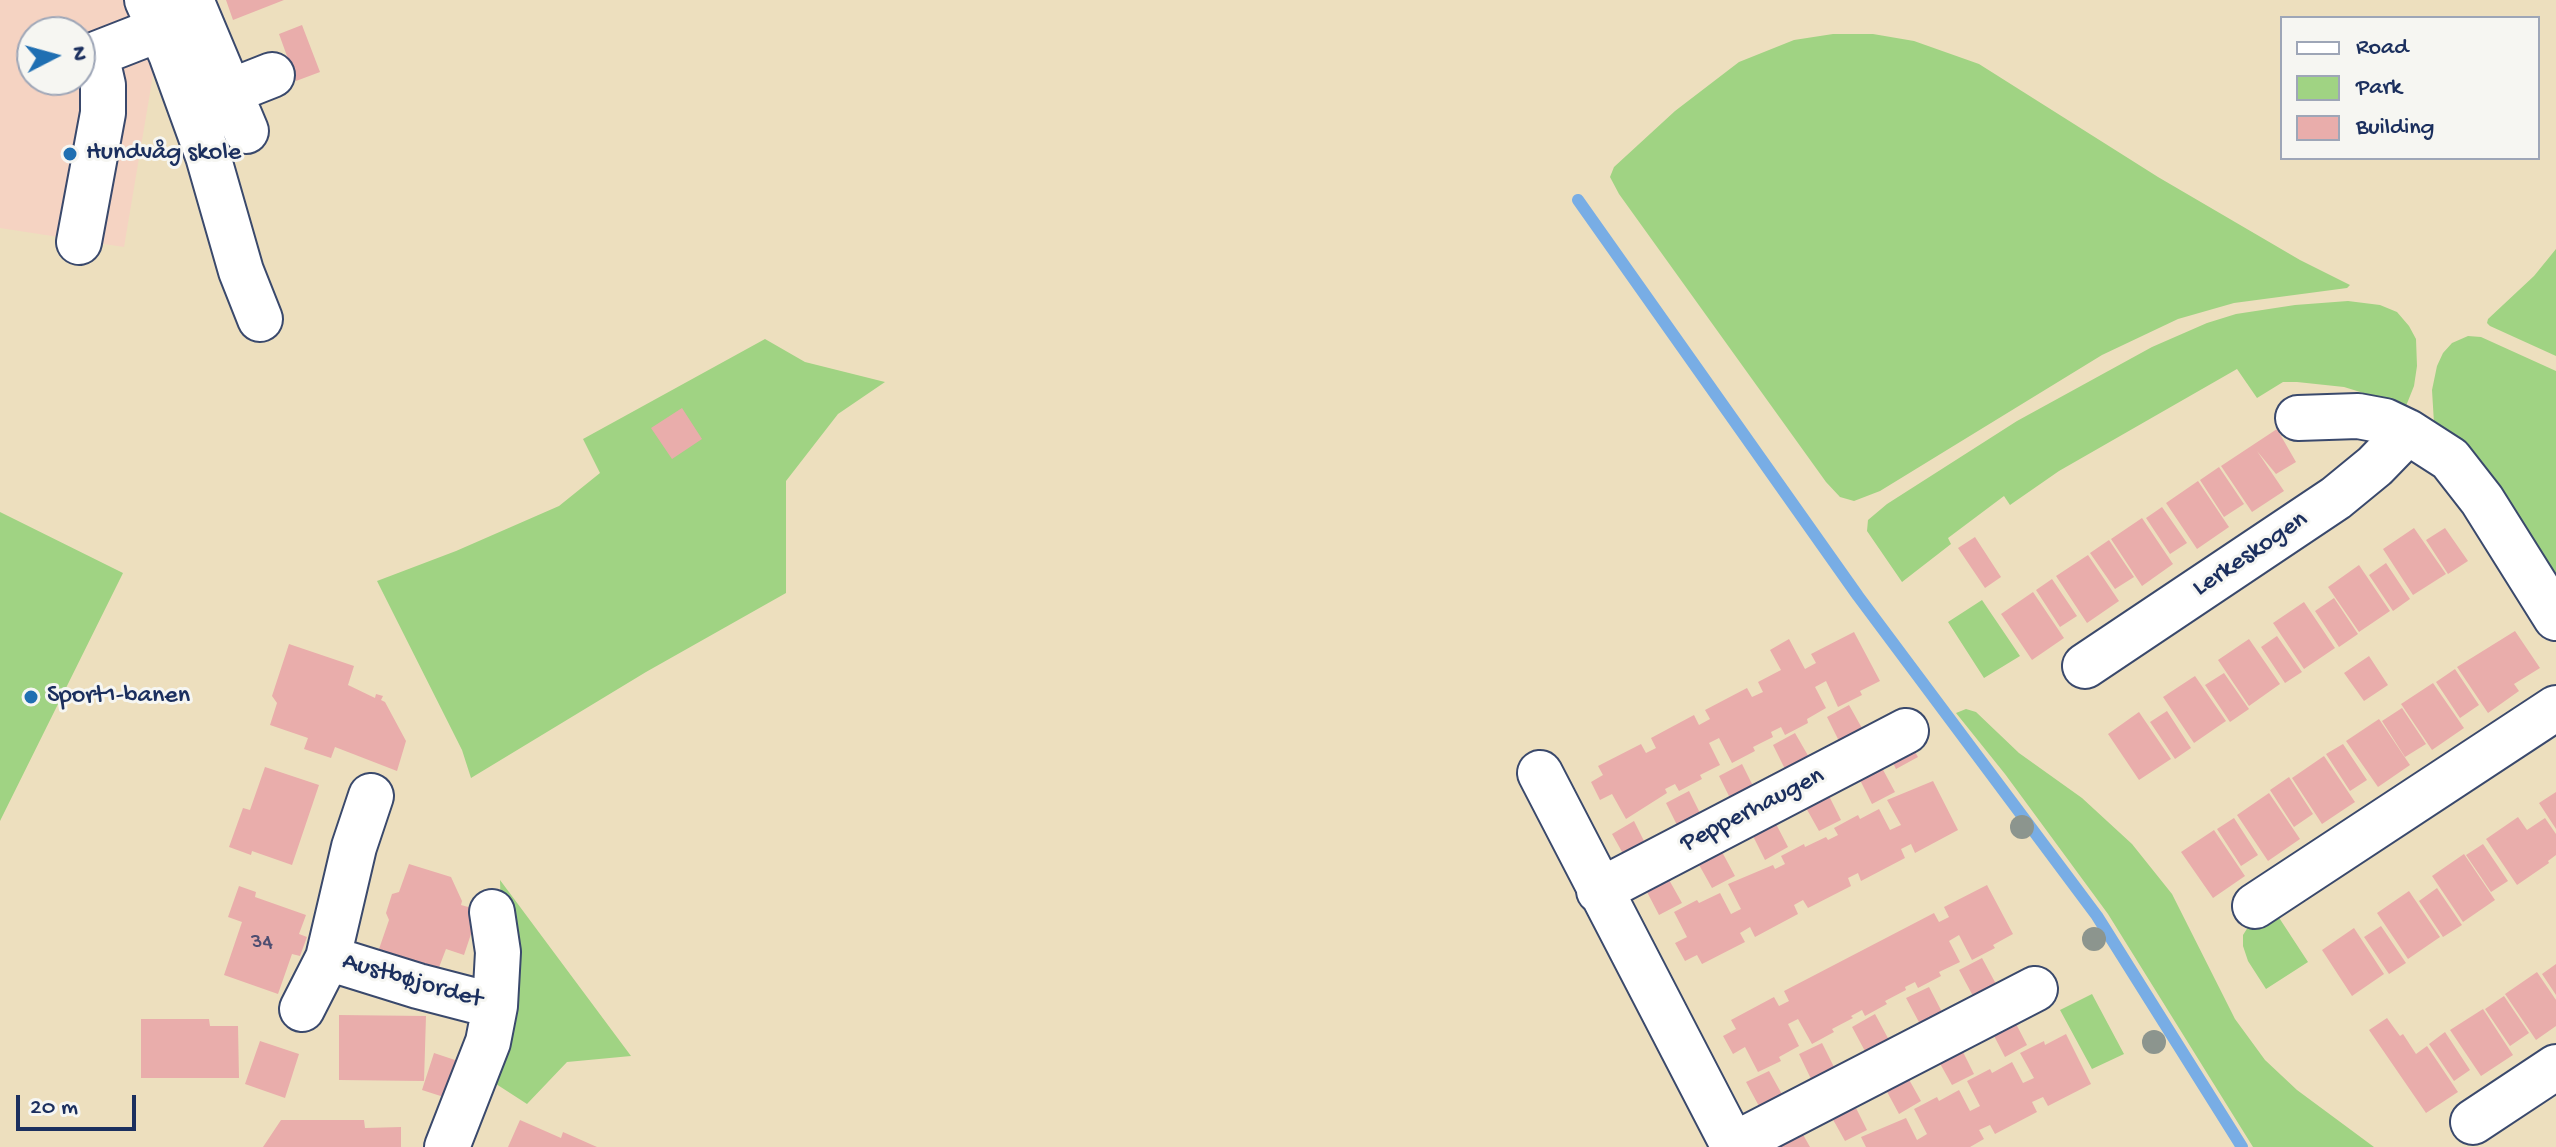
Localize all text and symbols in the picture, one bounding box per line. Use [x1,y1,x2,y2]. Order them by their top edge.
north arrow [16,16,96,96]
legend [2280,16,2540,160]
text: Road [2356,34,2408,63]
text: N [64,45,92,62]
text: Park [2356,74,2402,103]
text: Building [2356,114,2434,143]
place label: Hundvåg skole [86,138,241,170]
marker: Hundvåg skole [61,145,79,163]
street label: Lerkeskogen [2187,505,2315,605]
place label: Sport1-banen [47,681,190,713]
marker: Sport1-banen [22,688,40,706]
street label: Pepperhaugen [1676,761,1830,861]
house number: 34 [251,931,273,957]
street label: Austbøjordet [338,947,486,1017]
scale bar [20,1079,140,1129]
text: 20 m [30,1094,78,1123]

